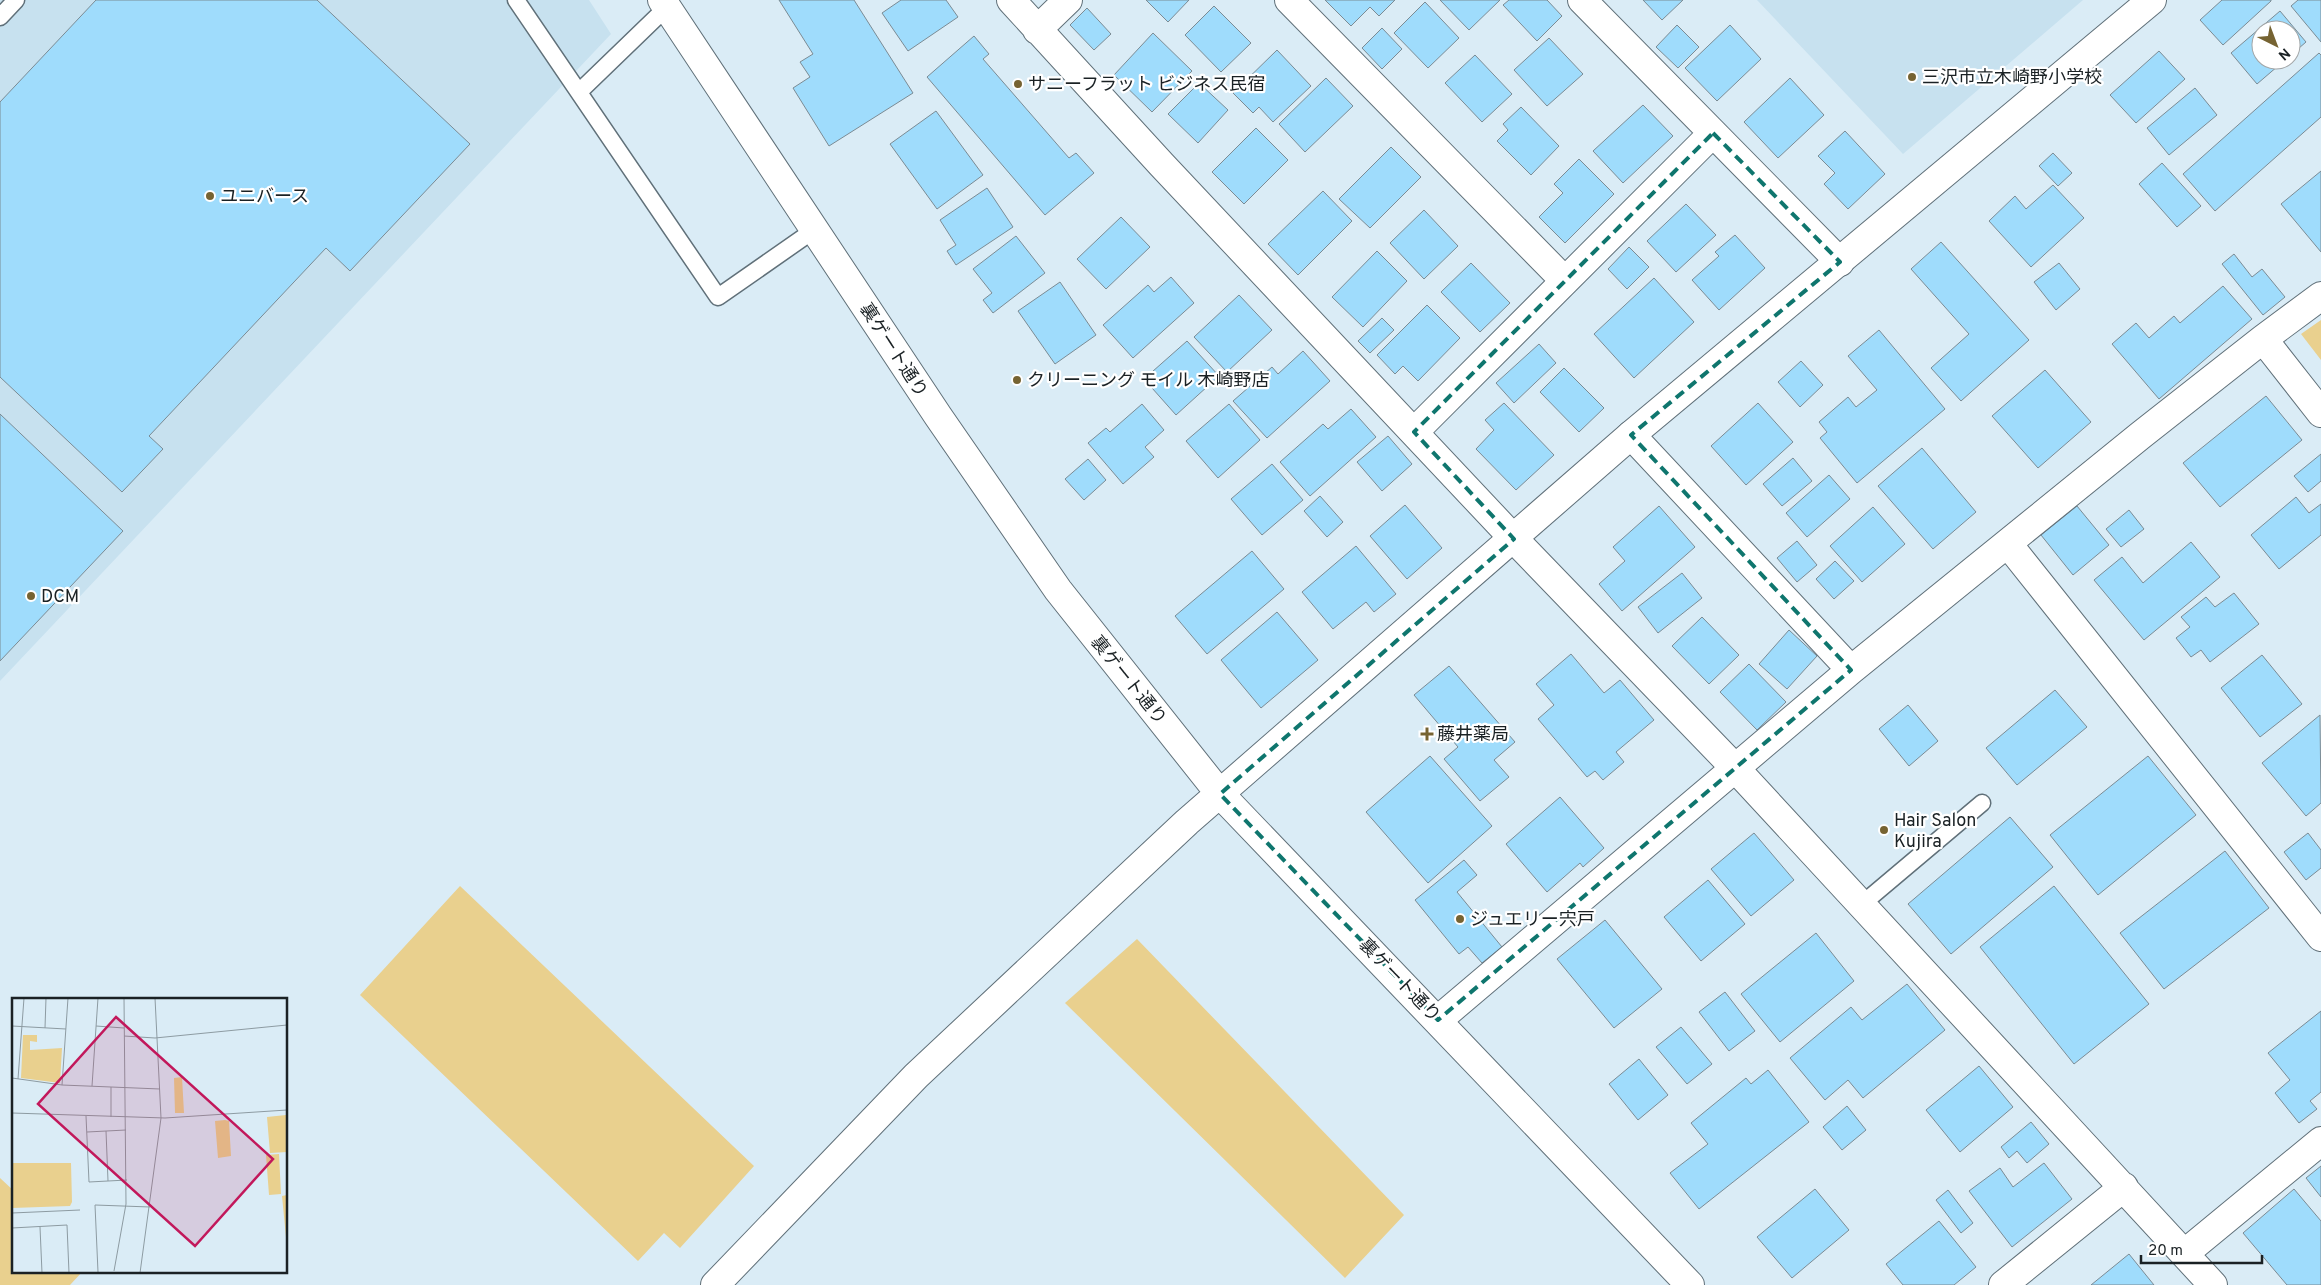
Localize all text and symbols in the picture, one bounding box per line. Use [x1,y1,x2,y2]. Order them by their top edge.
north arrow [2251,20,2301,70]
text: N [2274,44,2293,63]
place label: 三沢市立木崎野小学校 [1922,67,2102,90]
marker: 三沢市立木崎野小学校 [1906,71,1918,83]
place label: サニーフラット ビジネス民宿 [1028,74,1265,97]
marker: サニーフラット ビジネス民宿 [1012,78,1024,90]
place label: ユニバース [220,186,309,209]
marker: ユニバース [204,190,216,202]
street label: 裏ゲート通り [854,299,932,402]
place label: クリーニング モイル 木崎野店 [1027,370,1269,393]
marker: クリーニング モイル 木崎野店 [1011,374,1023,386]
place label: DCM [41,586,79,609]
marker: DCM [25,590,37,602]
street label: 裏ゲート通り [1085,632,1171,730]
place label: 藤井薬局 [1437,724,1509,747]
marker: 藤井薬局 [1421,728,1433,740]
place label: Hair Salon Kujira [1894,810,1976,854]
marker: Hair Salon Kujira [1878,824,1890,836]
place label: ジュエリー宍戸 [1470,909,1595,932]
marker: ジュエリー宍戸 [1454,913,1466,925]
street label: 裏ゲート通り [1353,934,1445,1028]
inset map [12,998,288,1272]
scale bar [2141,1232,2262,1264]
text: 20 m [2148,1242,2183,1261]

